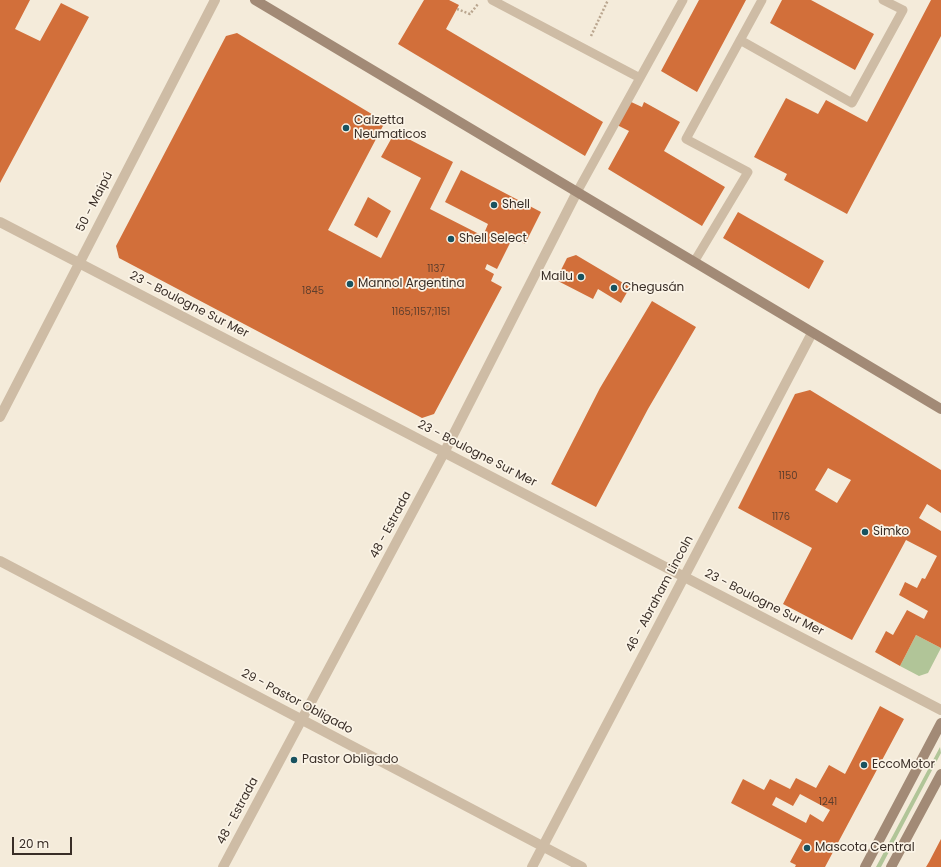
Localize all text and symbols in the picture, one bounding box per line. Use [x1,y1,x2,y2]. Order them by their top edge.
place label: Calzetta Neumaticos [354,114,427,142]
marker: Calzetta Neumaticos [341,123,351,133]
street label: 50 - Maipú [74,170,116,234]
place label: Shell [502,198,530,212]
marker: Shell [489,200,499,210]
place label: Shell Select [459,232,527,246]
marker: Shell Select [446,234,456,244]
house number: 1137 [427,263,445,275]
street label: 23 - Boulogne Sur Mer [127,269,251,341]
place label: Mailu [541,270,573,284]
marker: Mailu [576,272,586,282]
place label: Mannol Argentina [358,277,465,291]
marker: Mannol Argentina [345,279,355,289]
place label: Chegusán [622,281,684,295]
marker: Chegusán [609,283,619,293]
house number: 1845 [302,285,324,297]
house number: 1165;1157;1151 [392,306,450,318]
street label: 23 - Boulogne Sur Mer [415,418,539,490]
house number: 1150 [779,470,797,482]
street label: 48 - Estrada [367,489,415,561]
house number: 1176 [772,511,790,523]
place label: Simko [873,525,909,539]
marker: Simko [860,527,870,537]
street label: 46 - Abraham Lincoln [623,533,697,655]
street label: 23 - Boulogne Sur Mer [702,567,826,639]
street label: 29 - Pastor Obligado [239,667,355,737]
place label: Pastor Obligado [302,753,399,767]
marker: Pastor Obligado [289,755,299,765]
place label: EccoMotor [872,758,935,772]
marker: EccoMotor [859,760,869,770]
street label: 48 - Estrada [214,775,262,847]
house number: 1241 [819,796,837,808]
scale bar [14,829,74,855]
text: 20 m [19,835,49,852]
place label: Mascota Central [815,841,915,855]
marker: Mascota Central [802,843,812,853]

